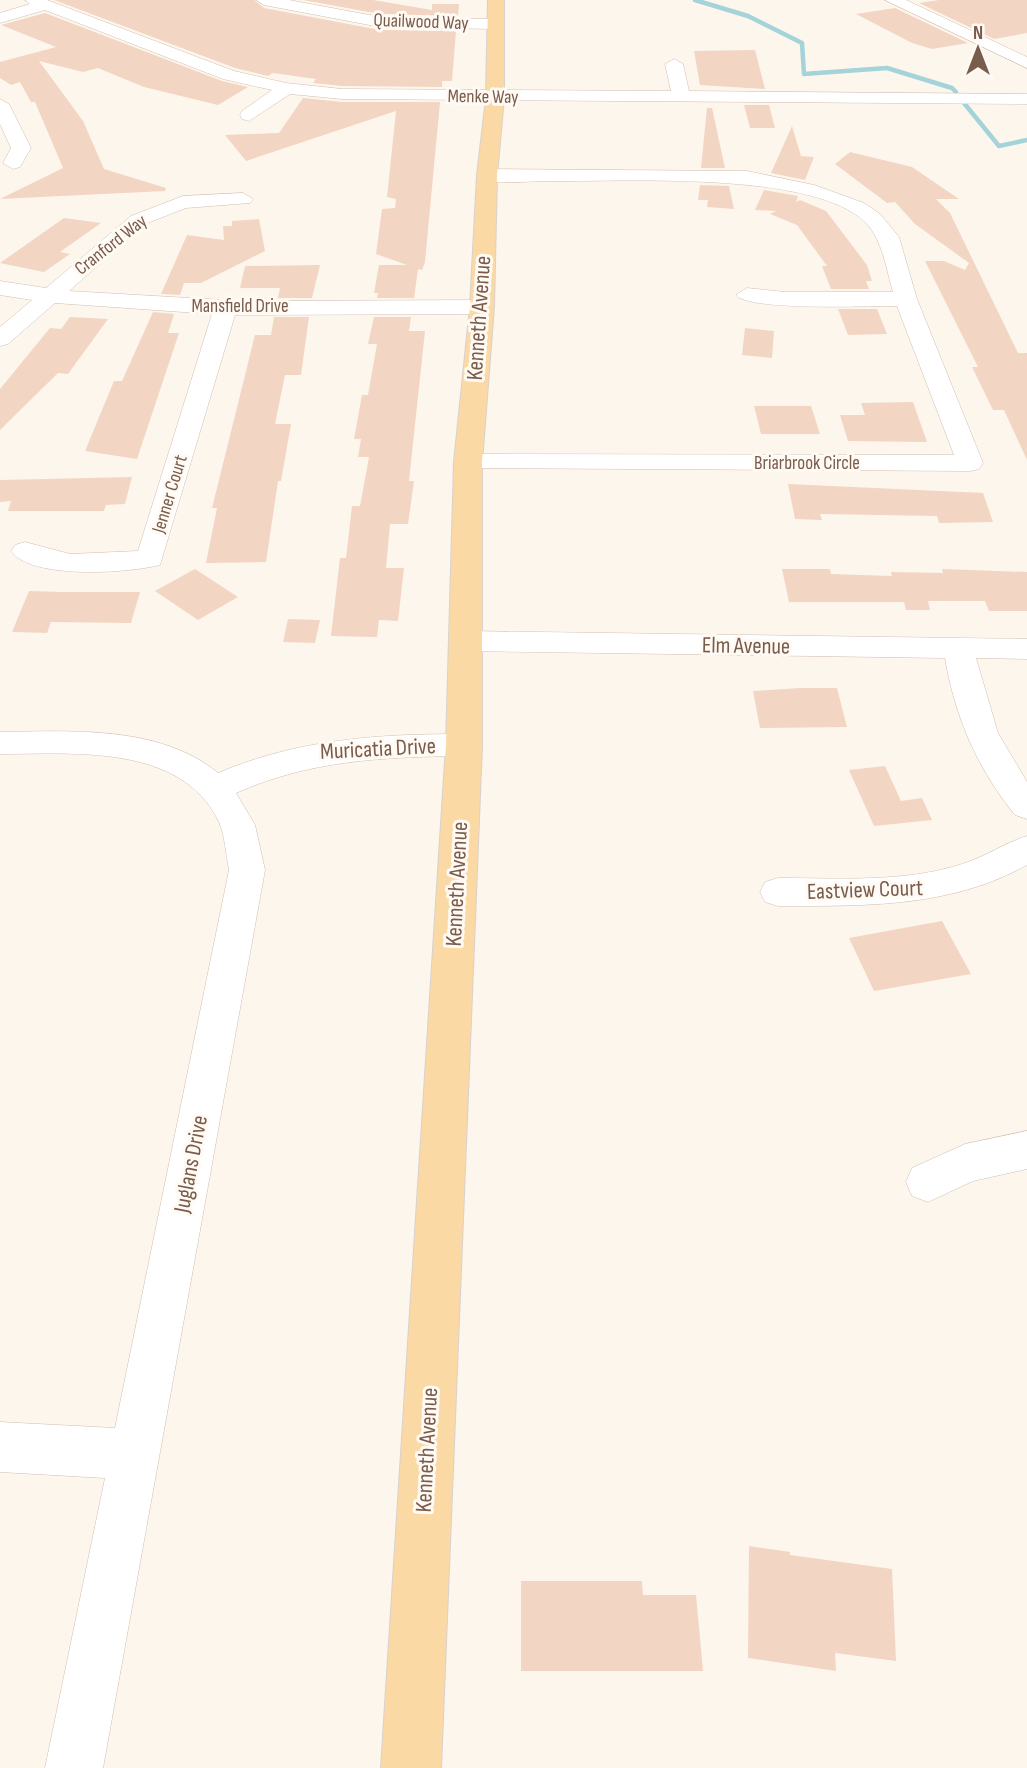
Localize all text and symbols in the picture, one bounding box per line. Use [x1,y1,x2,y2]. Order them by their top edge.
street label: Quailwood Way [373,9,470,35]
north arrow [943,14,1013,84]
text: N [973,22,983,45]
street label: Menke Way [447,85,519,109]
street label: Cranford Way [70,209,152,280]
street label: Kenneth Avenue [461,255,497,381]
street label: Mansfield Drive [191,295,289,318]
street label: Jenner Court [147,452,193,537]
street label: Briarbrook Circle [754,452,860,475]
street label: Elm Avenue [702,631,790,661]
street label: Muricatia Drive [319,732,437,766]
street label: Kenneth Avenue [440,821,474,947]
street label: Eastview Court [806,874,924,906]
street label: Juglans Drive [168,1113,214,1216]
street label: Kenneth Avenue [410,1387,444,1513]

